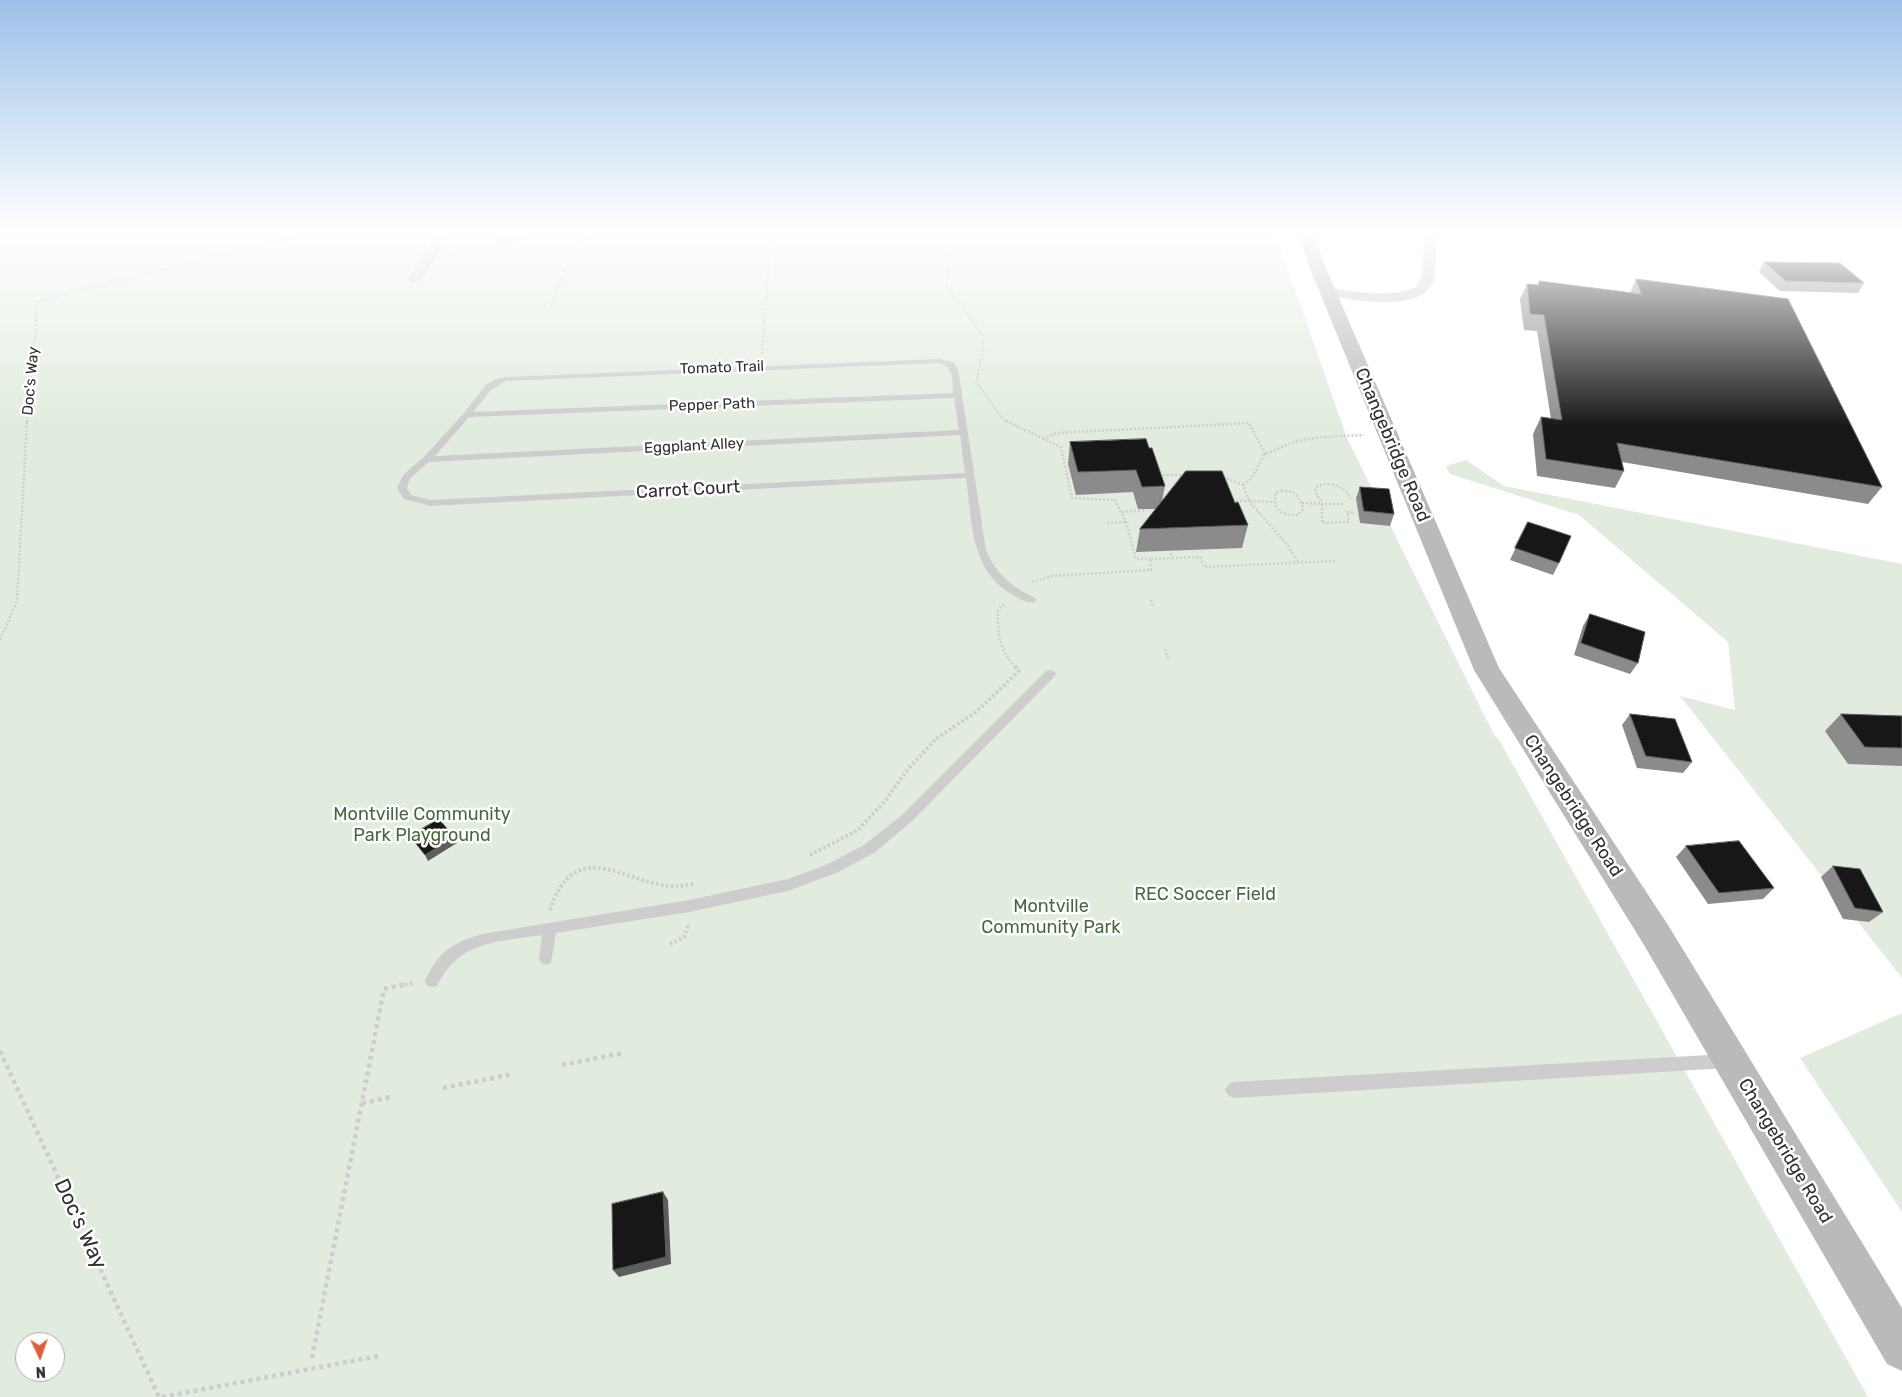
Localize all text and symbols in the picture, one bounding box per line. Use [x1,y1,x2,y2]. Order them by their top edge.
street label: Doc's Way [19,346,43,416]
street label: Tomato Trail [680,358,764,378]
street label: Changebridge Road [1350,365,1434,525]
street label: Pepper Path [669,395,755,415]
street label: Eggplant Alley [644,434,744,458]
street label: Carrot Court [635,476,741,504]
street label: Changebridge Road [1519,731,1627,881]
park label: Montville Community Park Playground [333,804,511,846]
park label: REC Soccer Field [1134,884,1276,906]
park label: Montville Community Park [981,896,1121,939]
street label: Changebridge Road [1733,1075,1837,1227]
street label: Doc's Way [48,1175,112,1273]
north arrow [15,1332,65,1382]
text: N [35,1363,46,1380]

